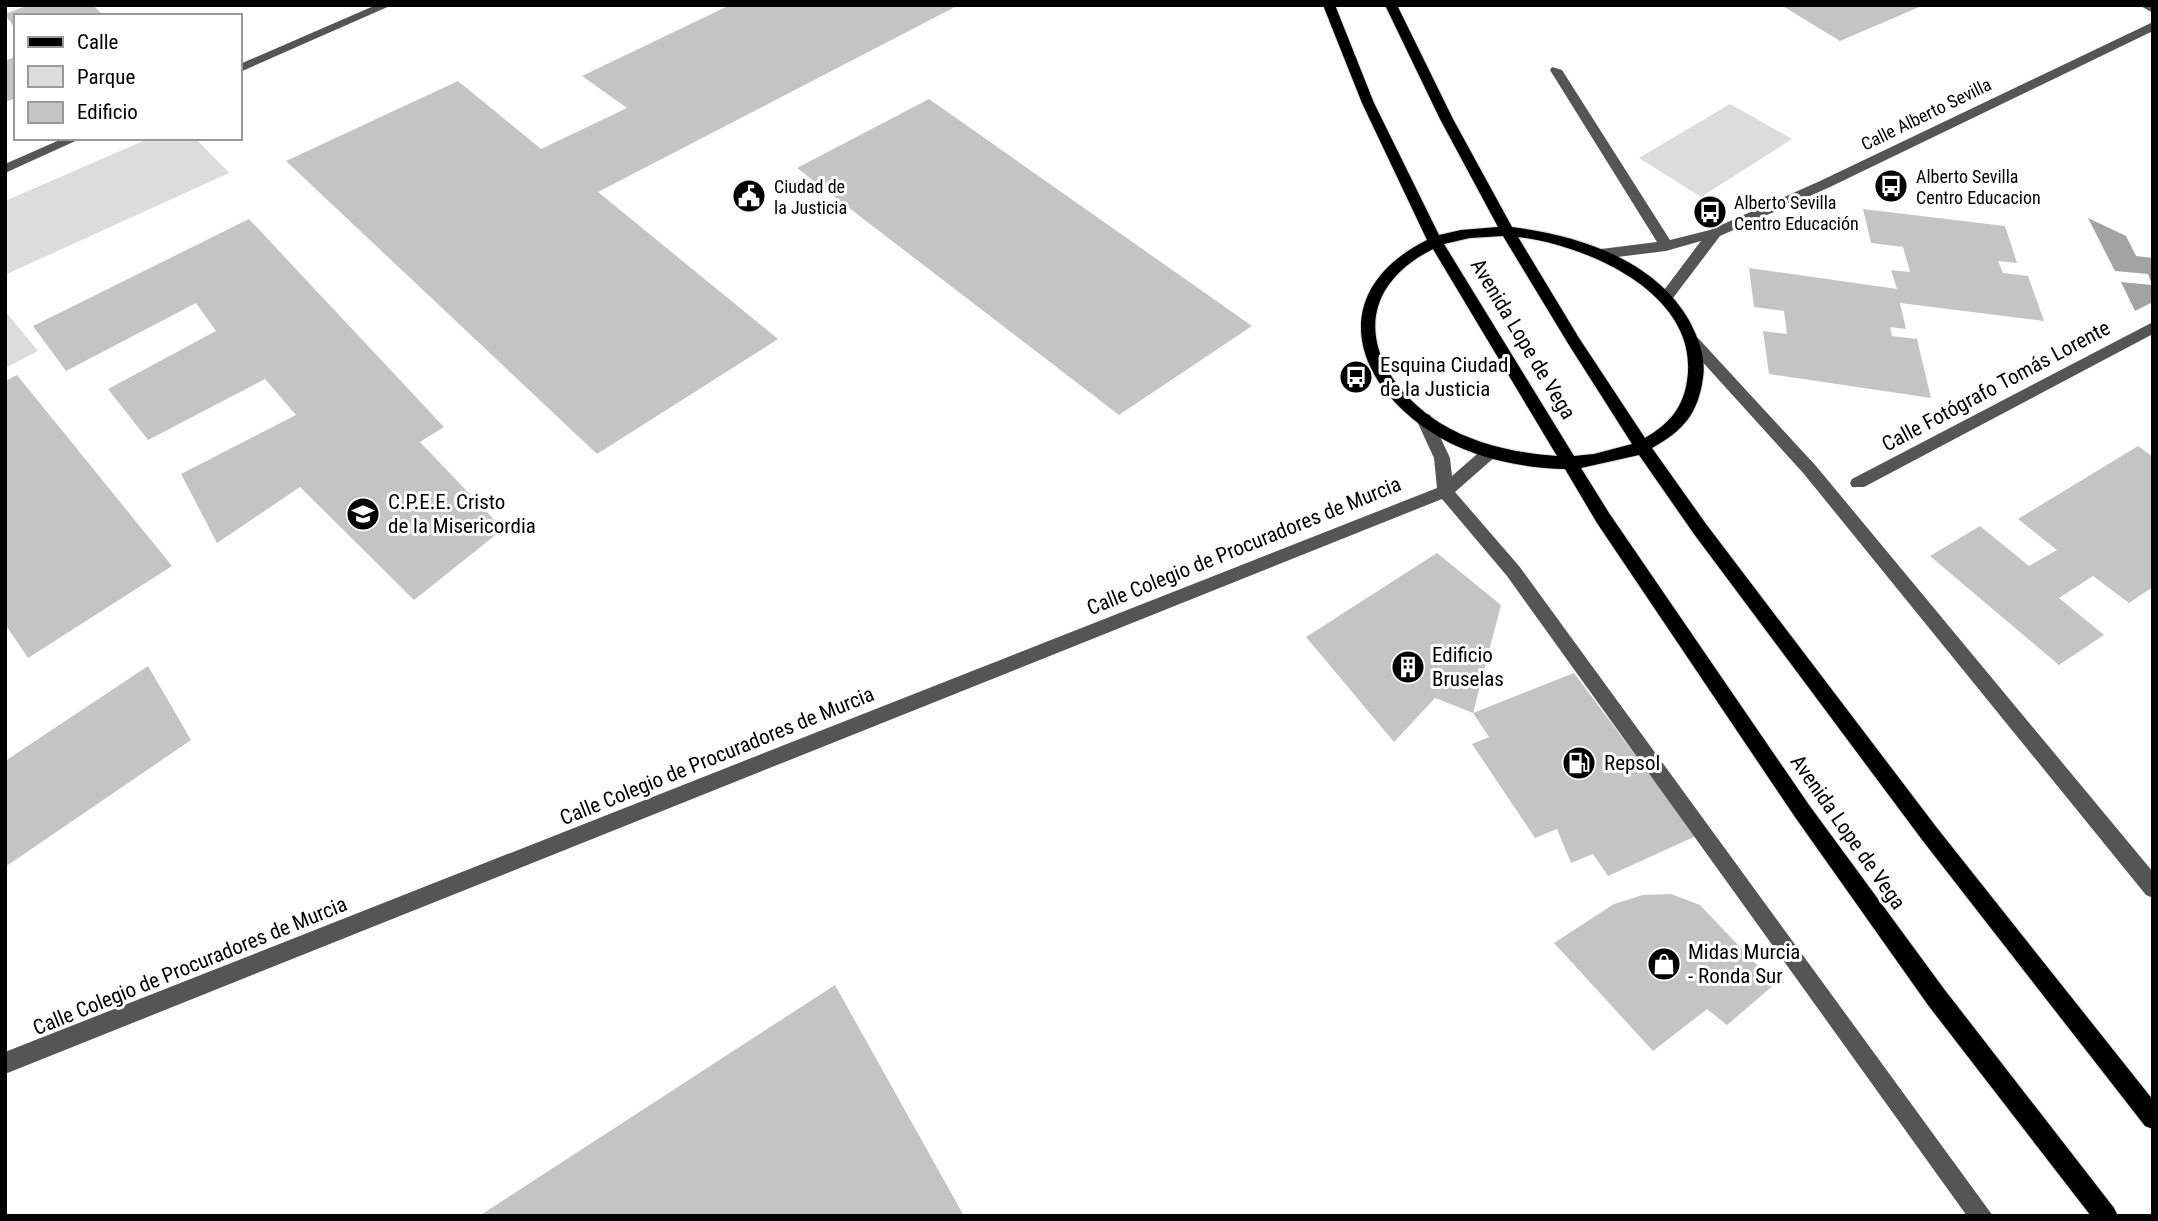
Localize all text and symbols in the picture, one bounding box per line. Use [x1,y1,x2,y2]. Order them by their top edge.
legend [14,14,242,140]
text: Calle [77,30,119,54]
text: Parque [77,65,135,89]
street label: Calle Alberto Sevilla [1858,73,1994,155]
text: Edificio [77,100,138,124]
place label: Alberto Sevilla Centro Educacion [1916,166,2041,208]
bus stop icon: Alberto Sevilla Centro Educacion [1872,167,1910,205]
place label: Ciudad de la Justicia [774,176,847,218]
public building icon: Ciudad de la Justicia [730,177,768,215]
place label: Alberto Sevilla Centro Educación [1734,192,1859,234]
bus stop icon: Alberto Sevilla Centro Educación [1691,193,1729,231]
street label: Avenida Lope de Vega [1466,254,1580,424]
street label: Calle Fotógrafo Tomás Lorente [1878,316,2114,456]
place label: Esquina Ciudad de la Justicia [1380,353,1508,401]
bus stop icon: Esquina Ciudad de la Justicia [1337,358,1375,396]
street label: Calle Colegio de Procuradores de Murcia [1083,472,1405,620]
place label: C.P.E.E. Cristo de la Misericordia [388,490,536,538]
school or university icon: C.P.E.E. Cristo de la Misericordia [344,495,382,533]
place label: Edificio Bruselas [1432,643,1504,691]
building icon: Edificio Bruselas [1389,648,1427,686]
street label: Calle Colegio de Procuradores de Murcia [556,682,878,830]
fuel station icon: Repsol [1560,744,1598,782]
street label: Avenida Lope de Vega [1786,750,1910,914]
place label: Repsol [1604,751,1660,775]
street label: Calle Colegio de Procuradores de Murcia [29,892,351,1040]
place label: Midas Murcia - Ronda Sur [1688,940,1800,988]
shop icon: Midas Murcia - Ronda Sur [1645,945,1683,983]

